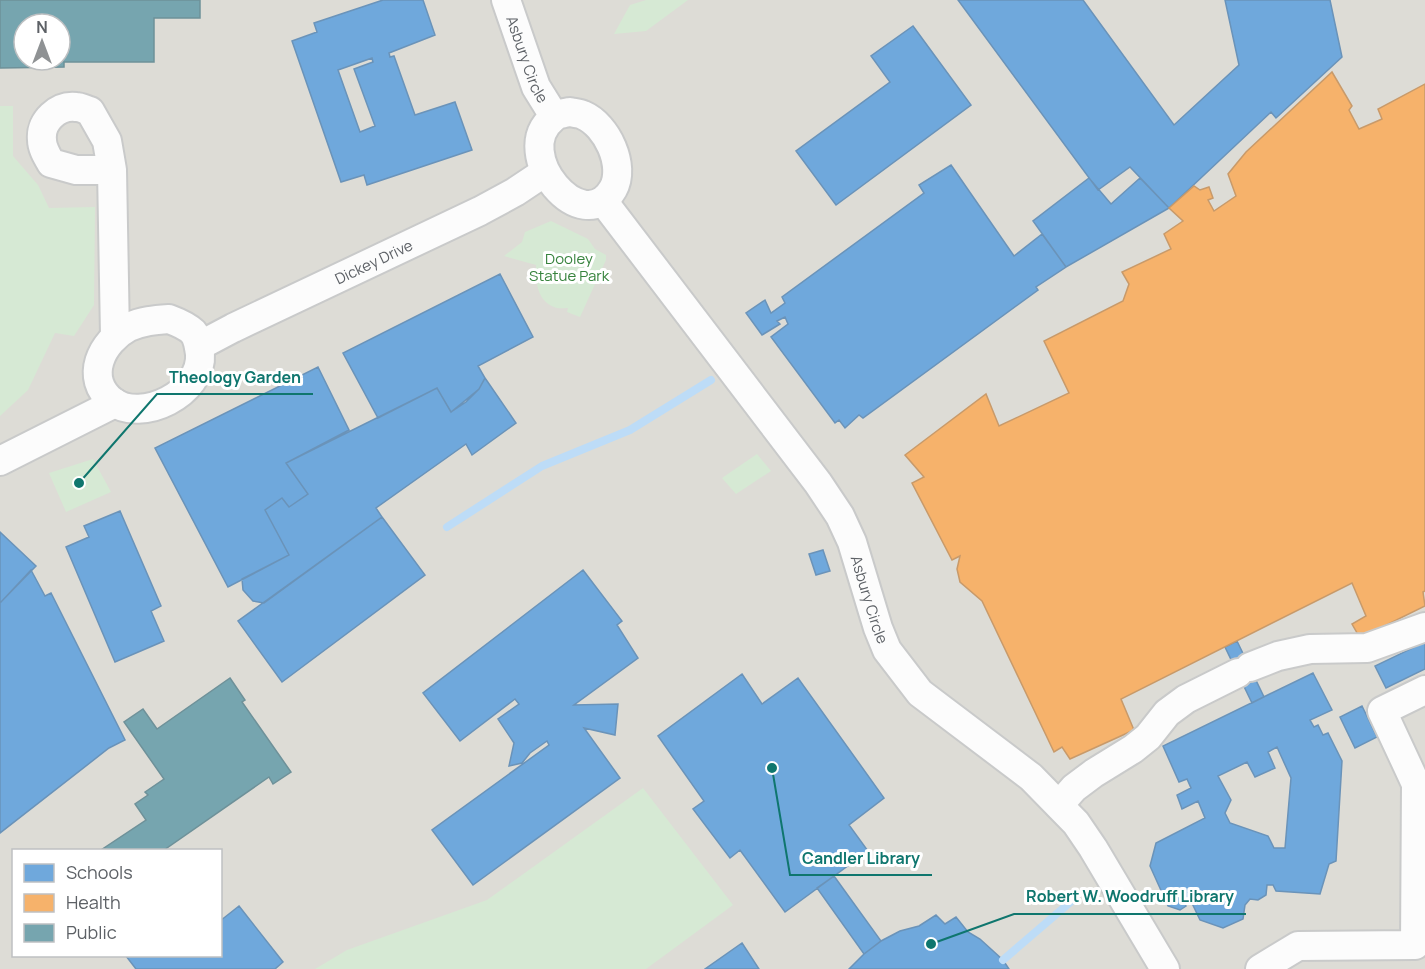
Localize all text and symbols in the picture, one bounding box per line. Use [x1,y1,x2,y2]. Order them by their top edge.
north arrow [12,12,72,72]
street label: Asbury Circle [502,13,554,107]
text: N [36,16,48,38]
street label: Dickey Drive [331,234,416,289]
park label: Dooley Statue Park [529,248,610,286]
callout: Theology Garden [157,360,313,394]
text: Theology Garden [169,366,301,388]
street label: Asbury Circle [846,553,894,647]
callout: Candler Library [790,841,932,875]
text: Candler Library [802,847,920,869]
legend [12,849,222,957]
text: Schools [66,860,133,884]
callout: Robert W. Woodruff Library [1014,880,1246,914]
text: Robert W. Woodruff Library [1026,885,1234,907]
text: Health [66,890,121,914]
text: Public [66,920,117,944]

